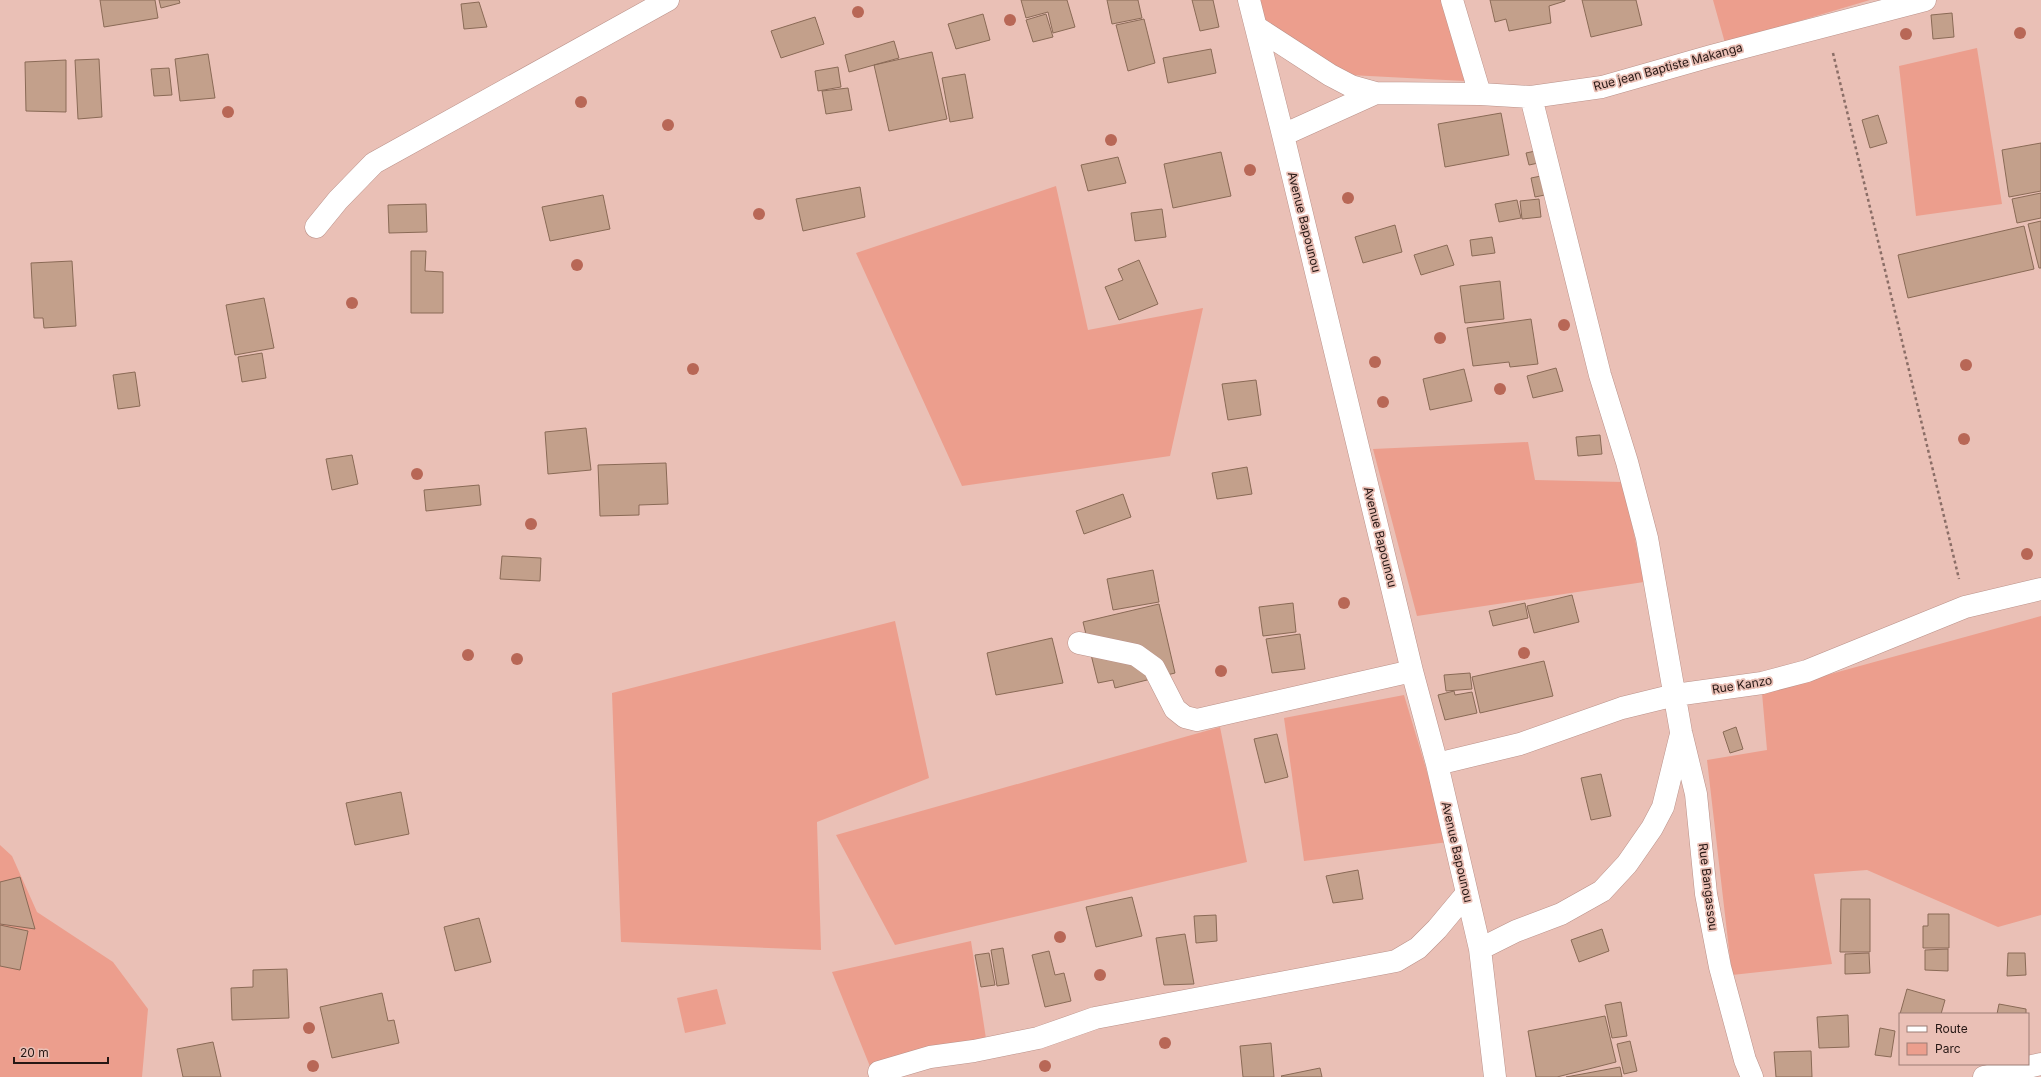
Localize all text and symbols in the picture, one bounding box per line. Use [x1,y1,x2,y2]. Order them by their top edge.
street label: Rue jean Baptiste Makanga [1592,39,1744,94]
street label: Avenue Bapounou [1285,170,1324,274]
street label: Avenue Bapounou [1361,485,1400,589]
street label: Rue Kanzo [1711,672,1773,697]
street label: Avenue Bapounou [1439,800,1476,904]
street label: Rue Bangassou [1696,842,1721,931]
legend [1899,1013,2029,1065]
text: Route [1935,1021,1968,1036]
scale bar [14,1039,108,1065]
text: Parc [1935,1041,1961,1056]
text: 20 m [20,1045,49,1060]

